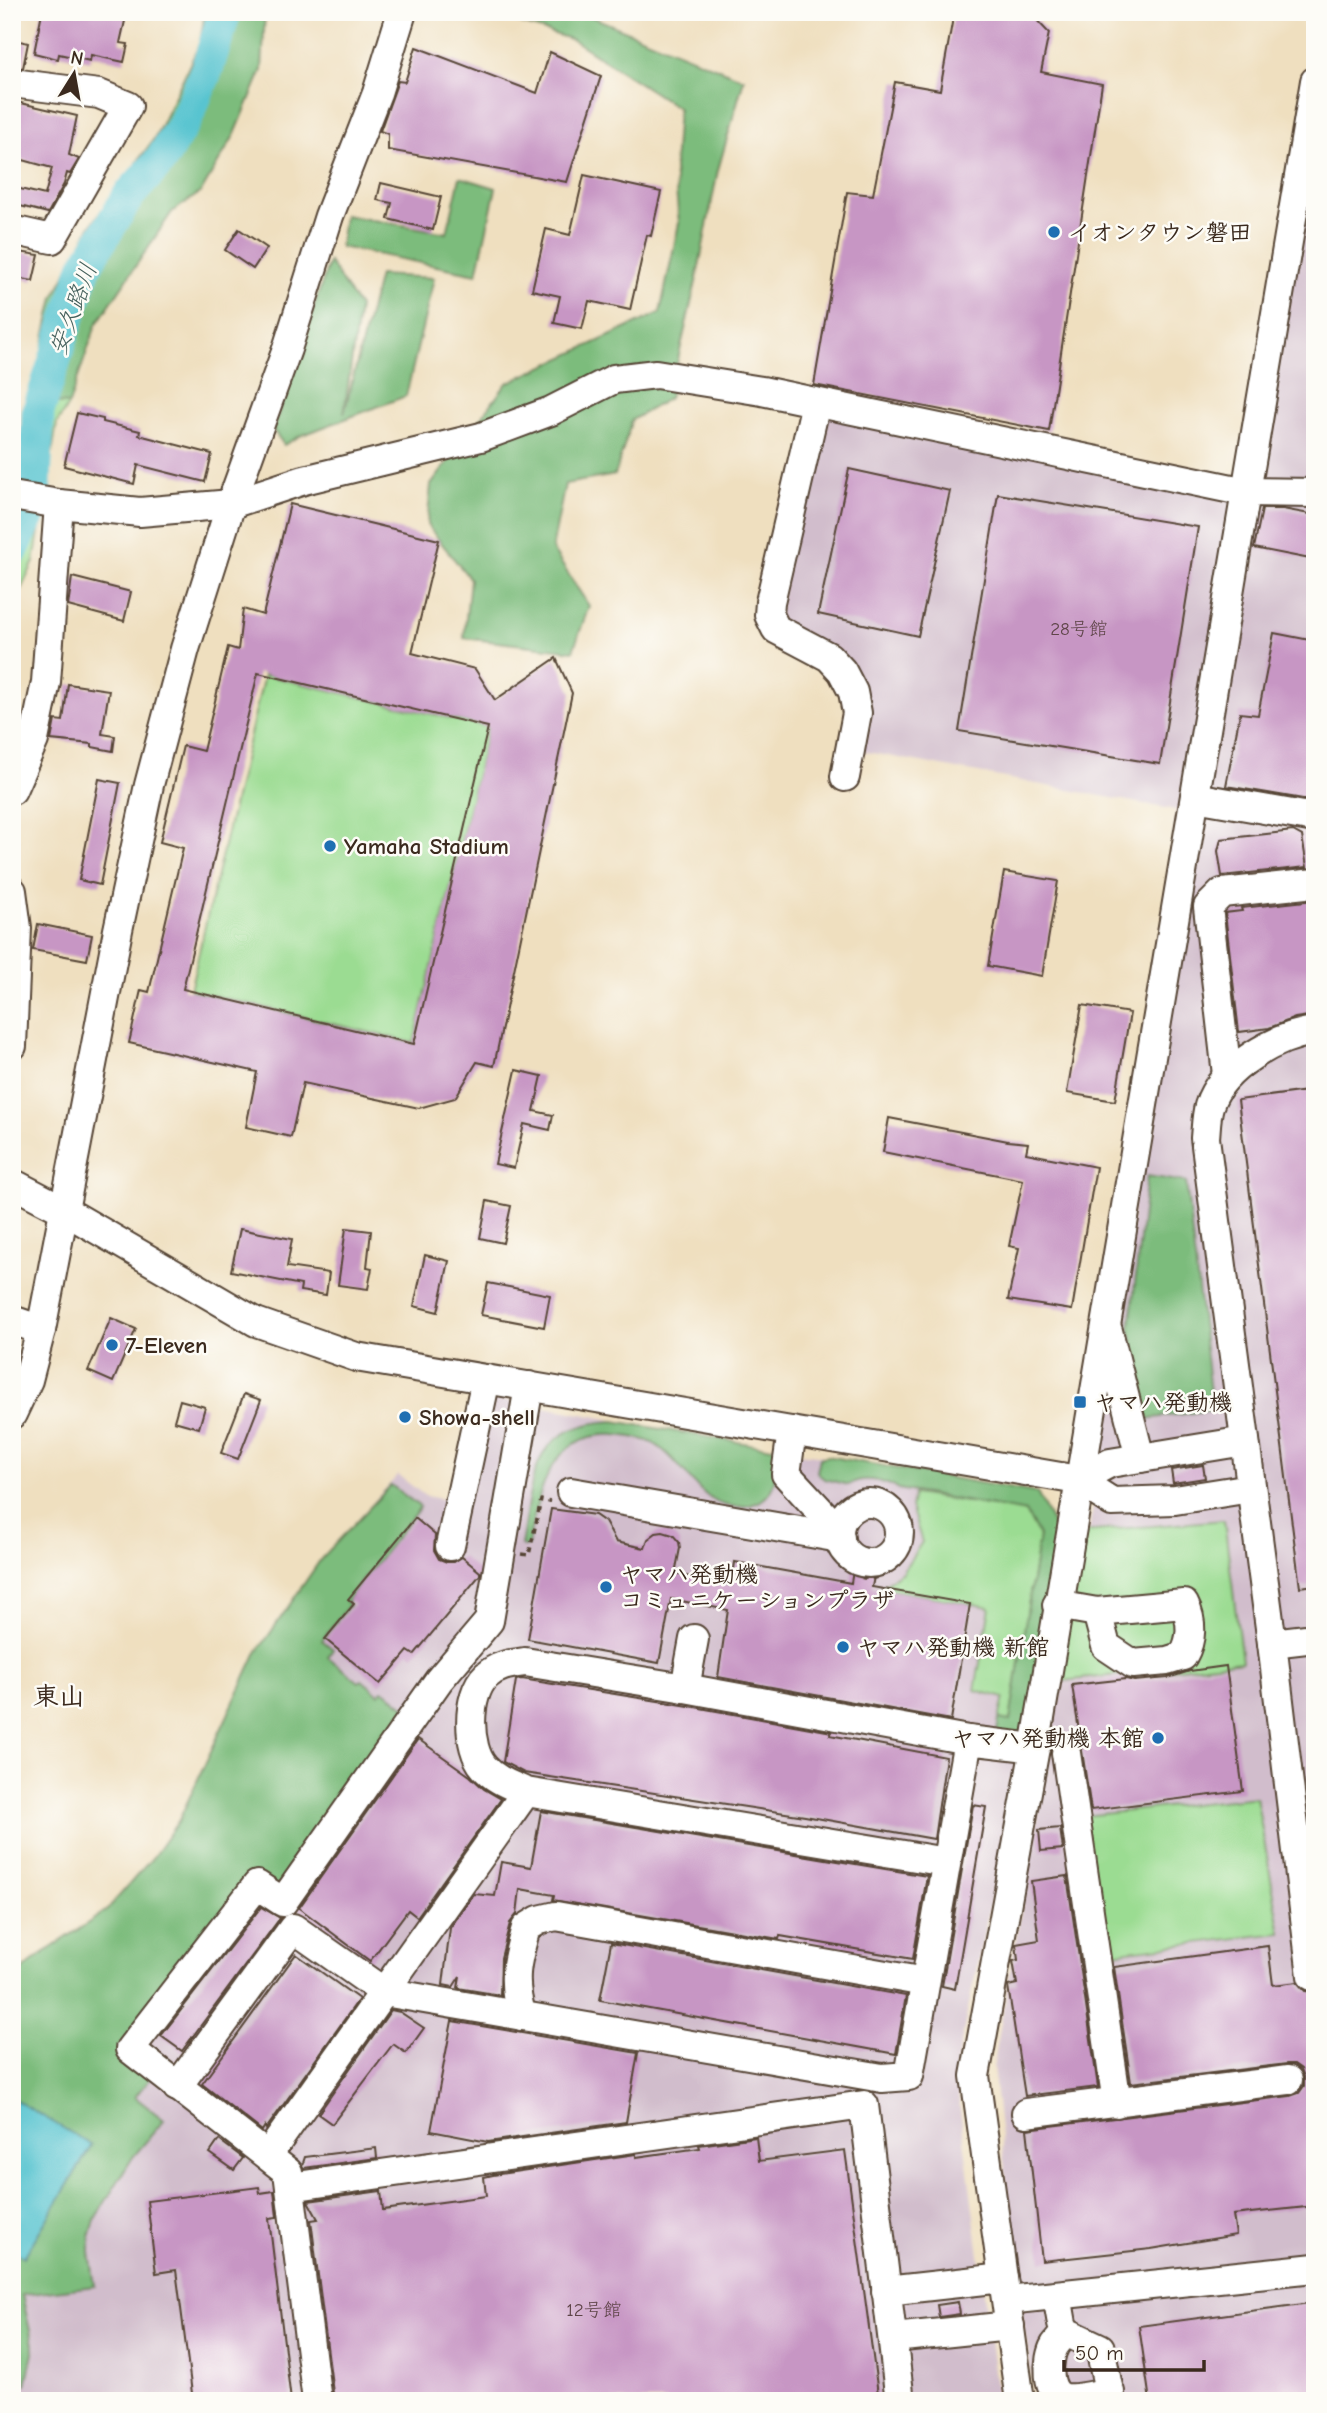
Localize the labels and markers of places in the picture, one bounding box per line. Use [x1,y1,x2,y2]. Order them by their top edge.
place label: イオンタウン磐田 [1068,219,1252,246]
marker: イオンタウン磐田 [1046,224,1062,240]
place label: Yamaha Stadium [344,833,509,860]
marker: Yamaha Stadium [322,838,338,854]
place label: 7-Eleven [126,1332,207,1359]
marker: 7-Eleven [104,1337,120,1353]
place label: ヤマハ発動機 [1094,1389,1232,1416]
marker: ヤマハ発動機 [1072,1394,1088,1410]
place label: Showa-shell [419,1404,535,1431]
marker: Showa-shell [397,1409,413,1425]
place label: ヤマハ発動機 コミュニケーションプラザ [620,1561,895,1614]
marker: ヤマハ発動機 コミュニケーションプラザ [598,1579,614,1595]
place label: ヤマハ発動機 新館 [857,1634,1049,1661]
marker: ヤマハ発動機 新館 [835,1639,851,1655]
place label: ヤマハ発動機 本館 [952,1725,1144,1752]
marker: ヤマハ発動機 本館 [1150,1730,1166,1746]

